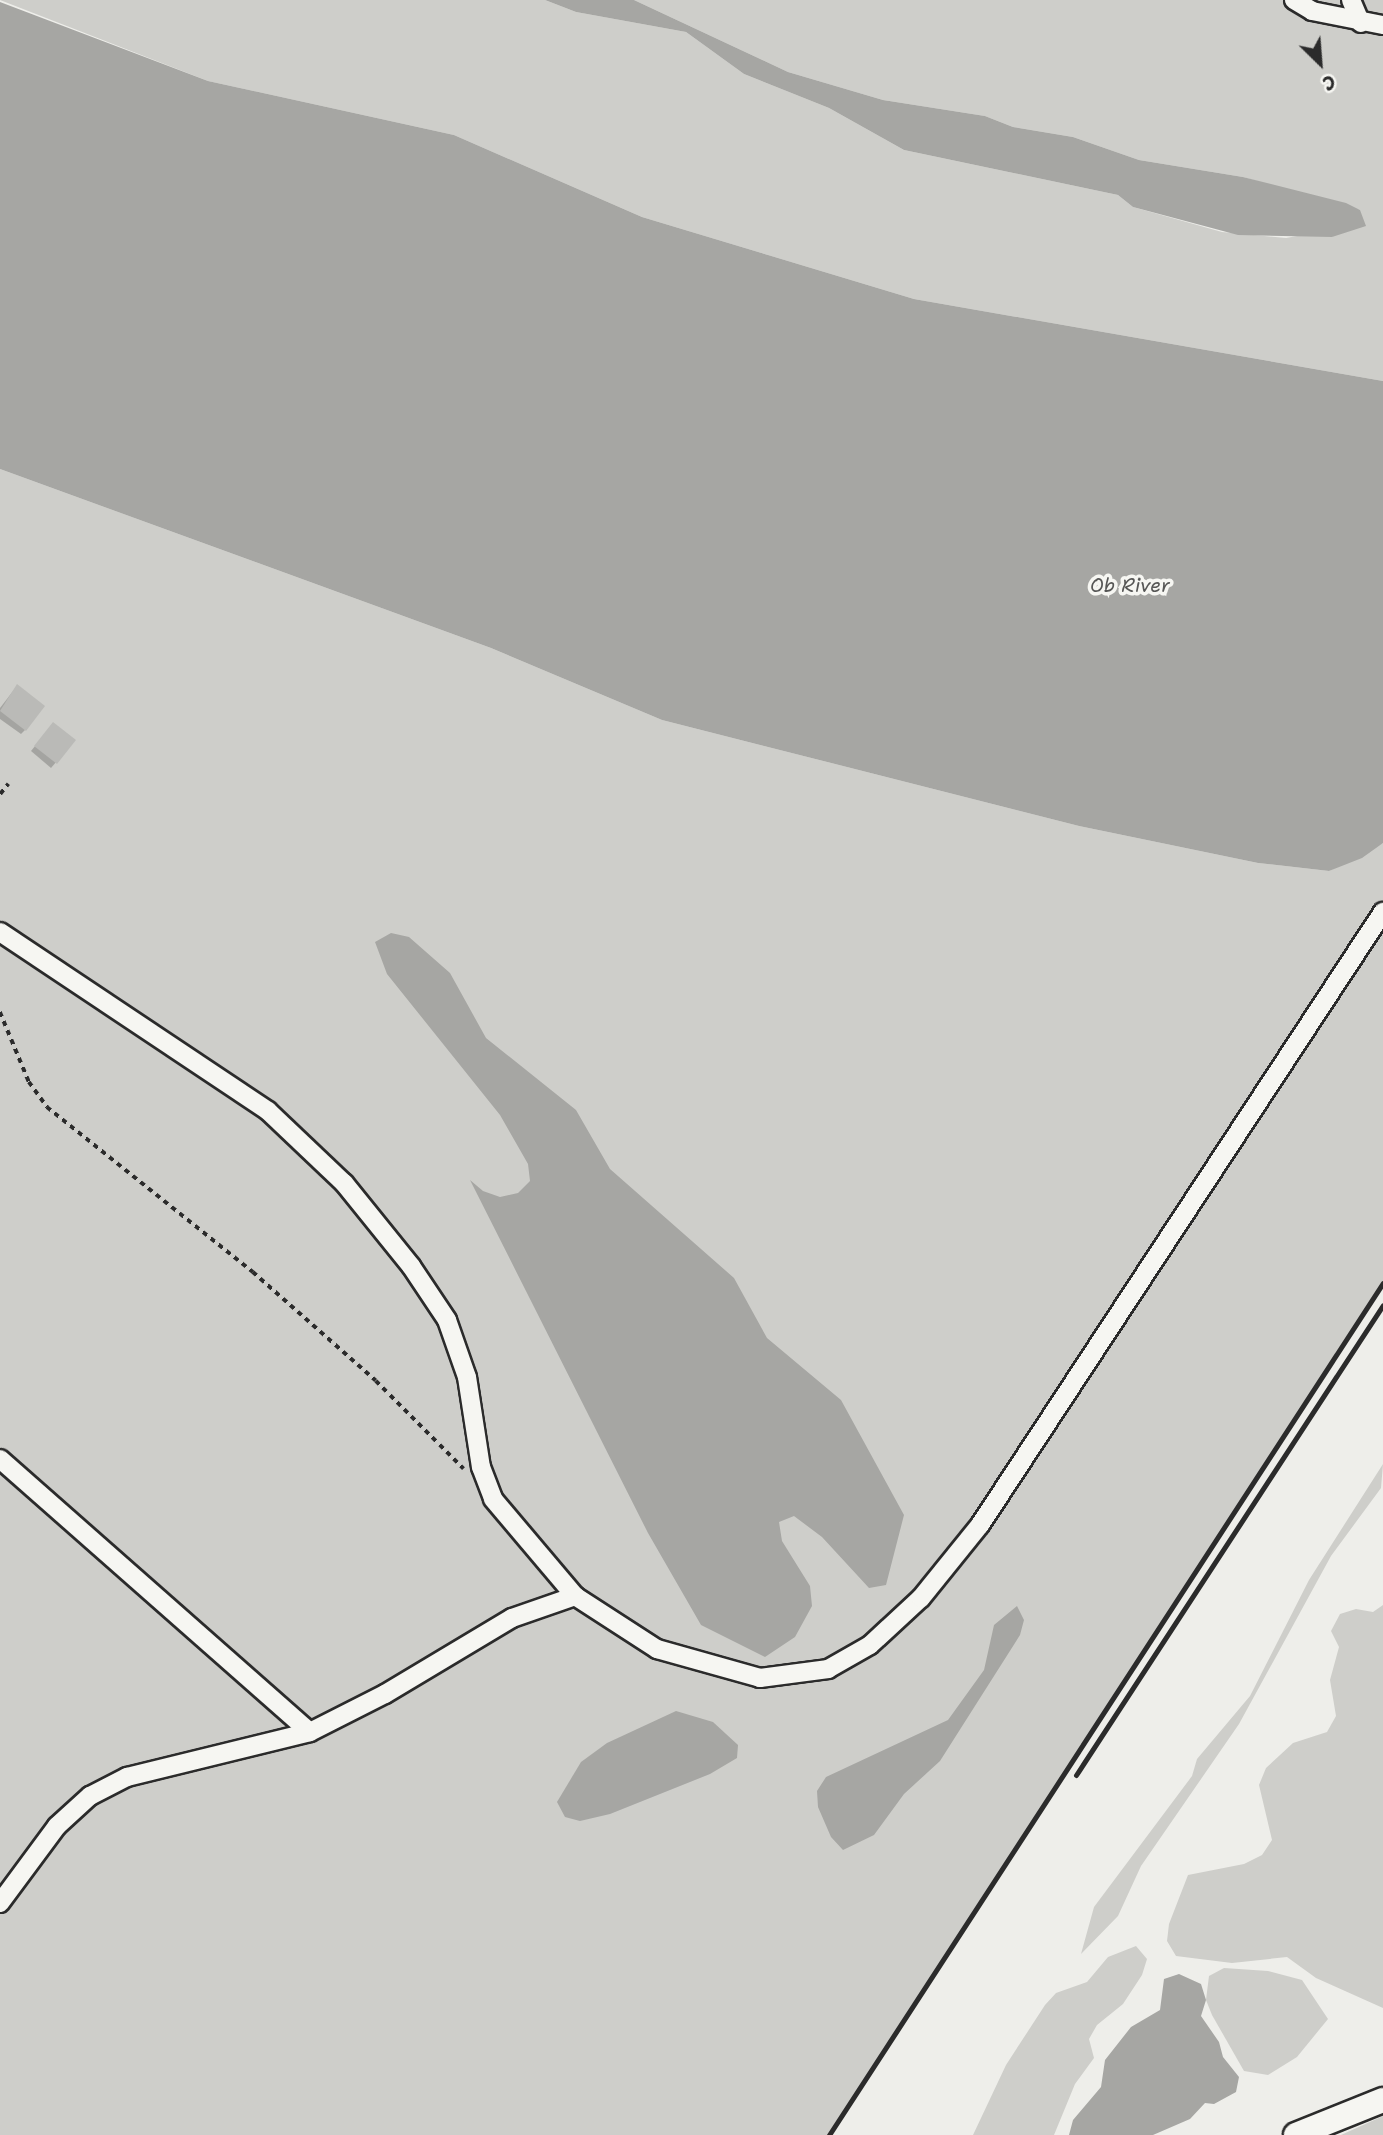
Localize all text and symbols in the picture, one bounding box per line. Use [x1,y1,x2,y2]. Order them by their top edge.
north arrow [1285,28,1355,98]
text: С [1319,69,1340,96]
water label: Ob River [1090,575,1170,597]

